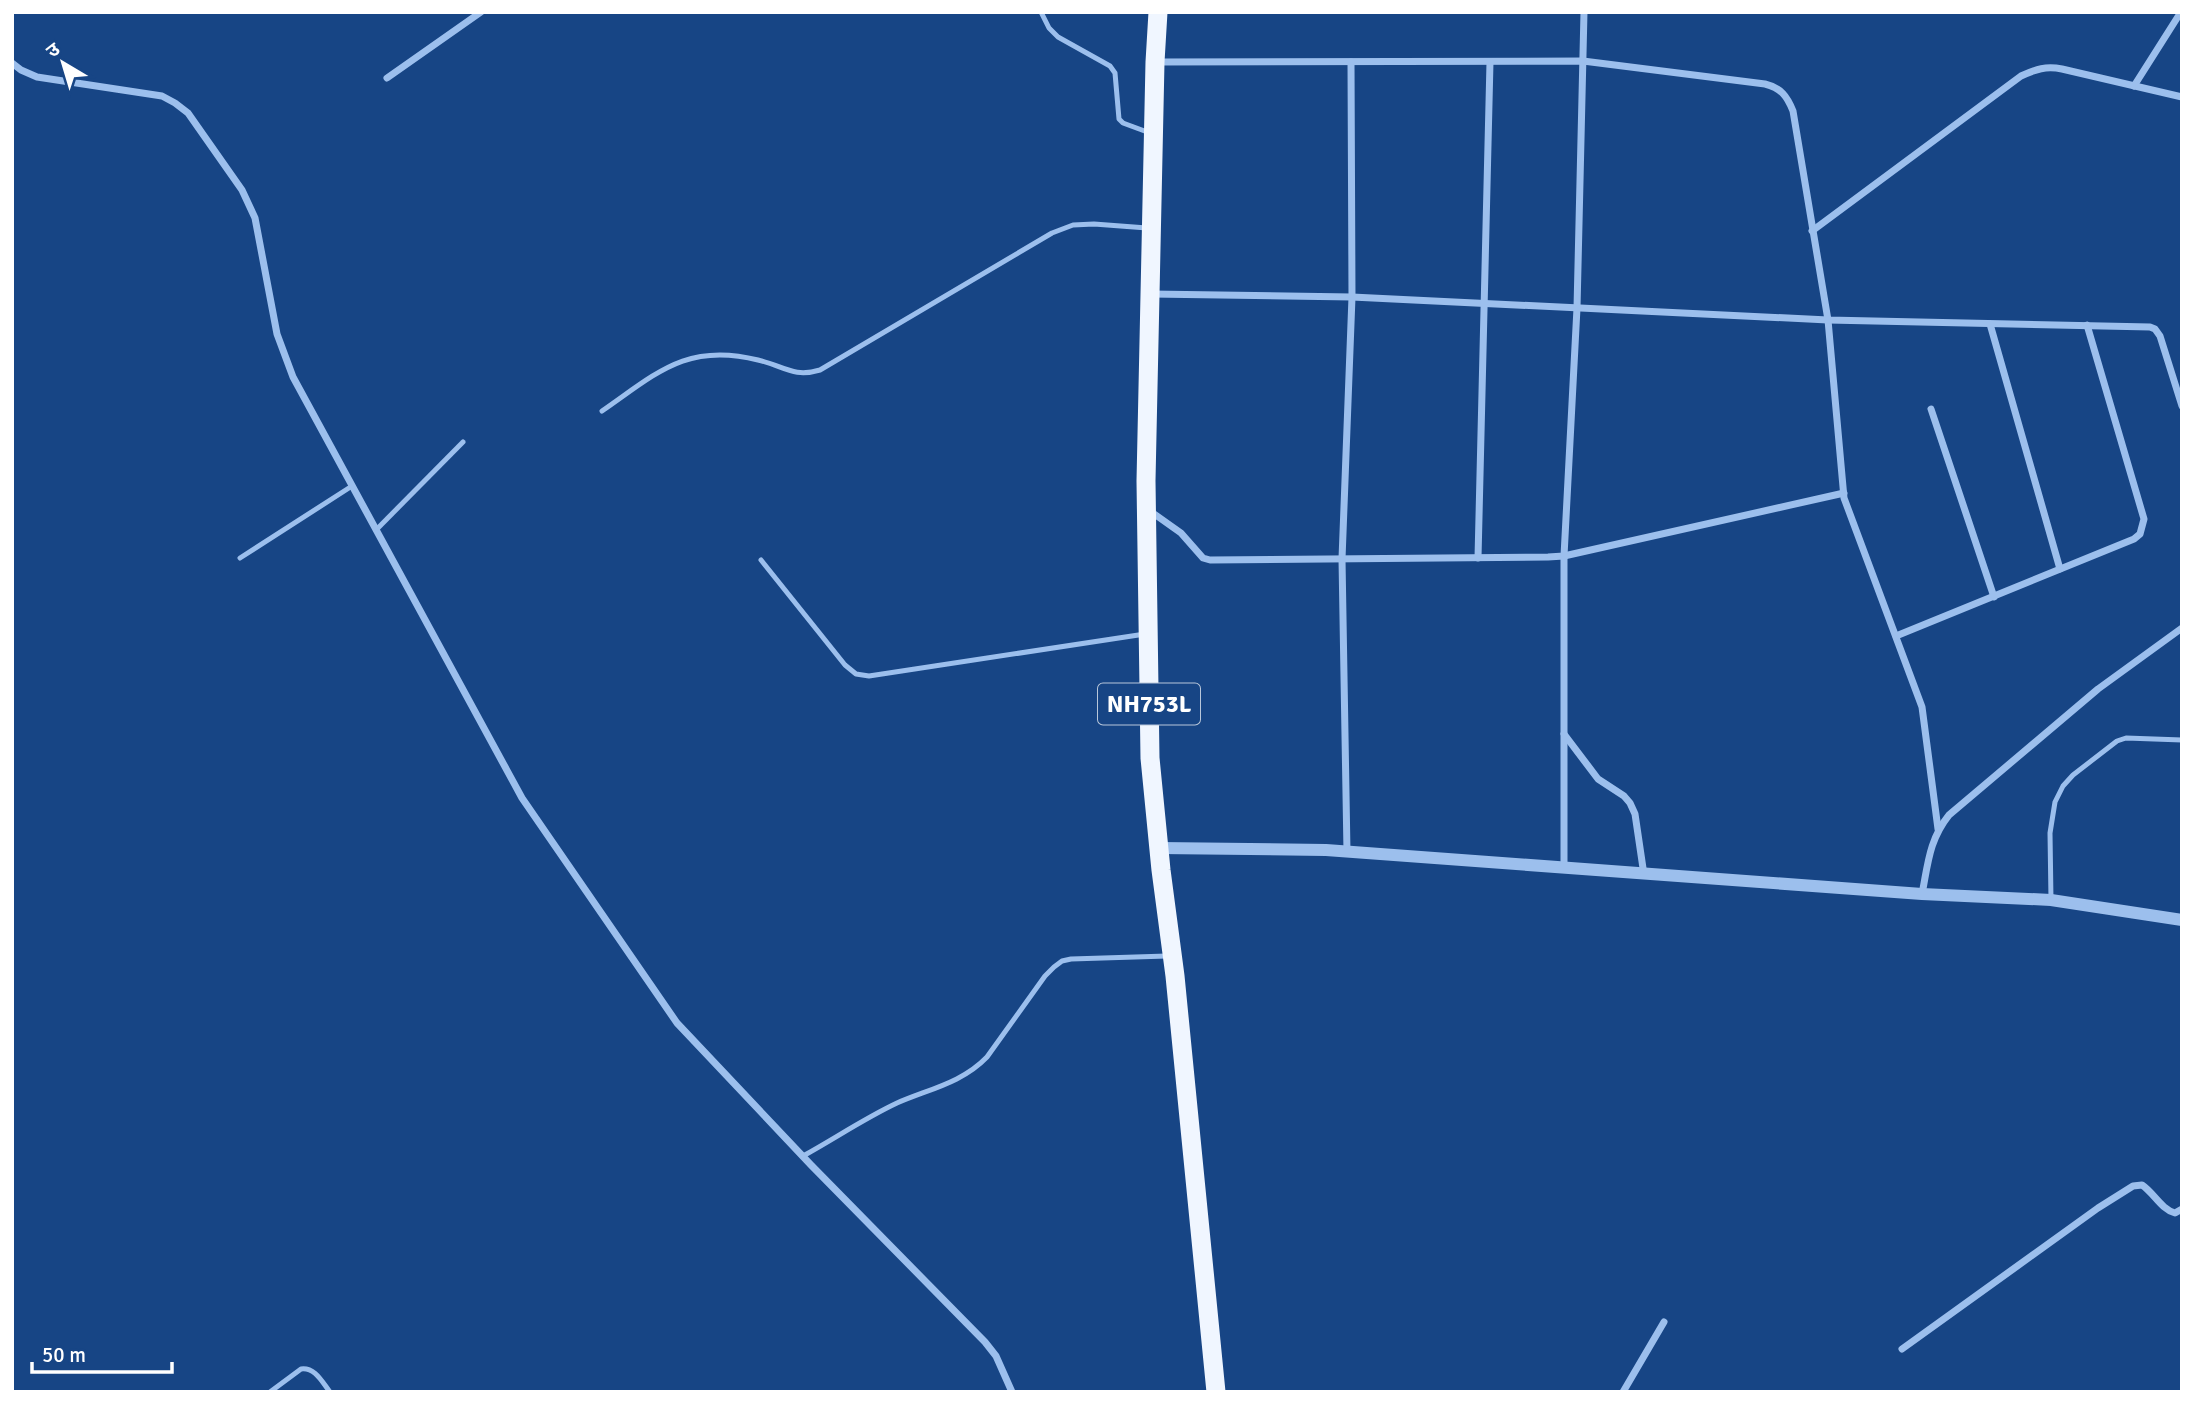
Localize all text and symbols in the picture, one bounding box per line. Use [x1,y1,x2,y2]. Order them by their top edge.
north arrow [28,28,98,98]
text: उ [41,37,66,63]
road number: NH753L [1098,684,1200,724]
scale bar [32,1330,172,1374]
text: 50 m [42,1342,86,1368]

